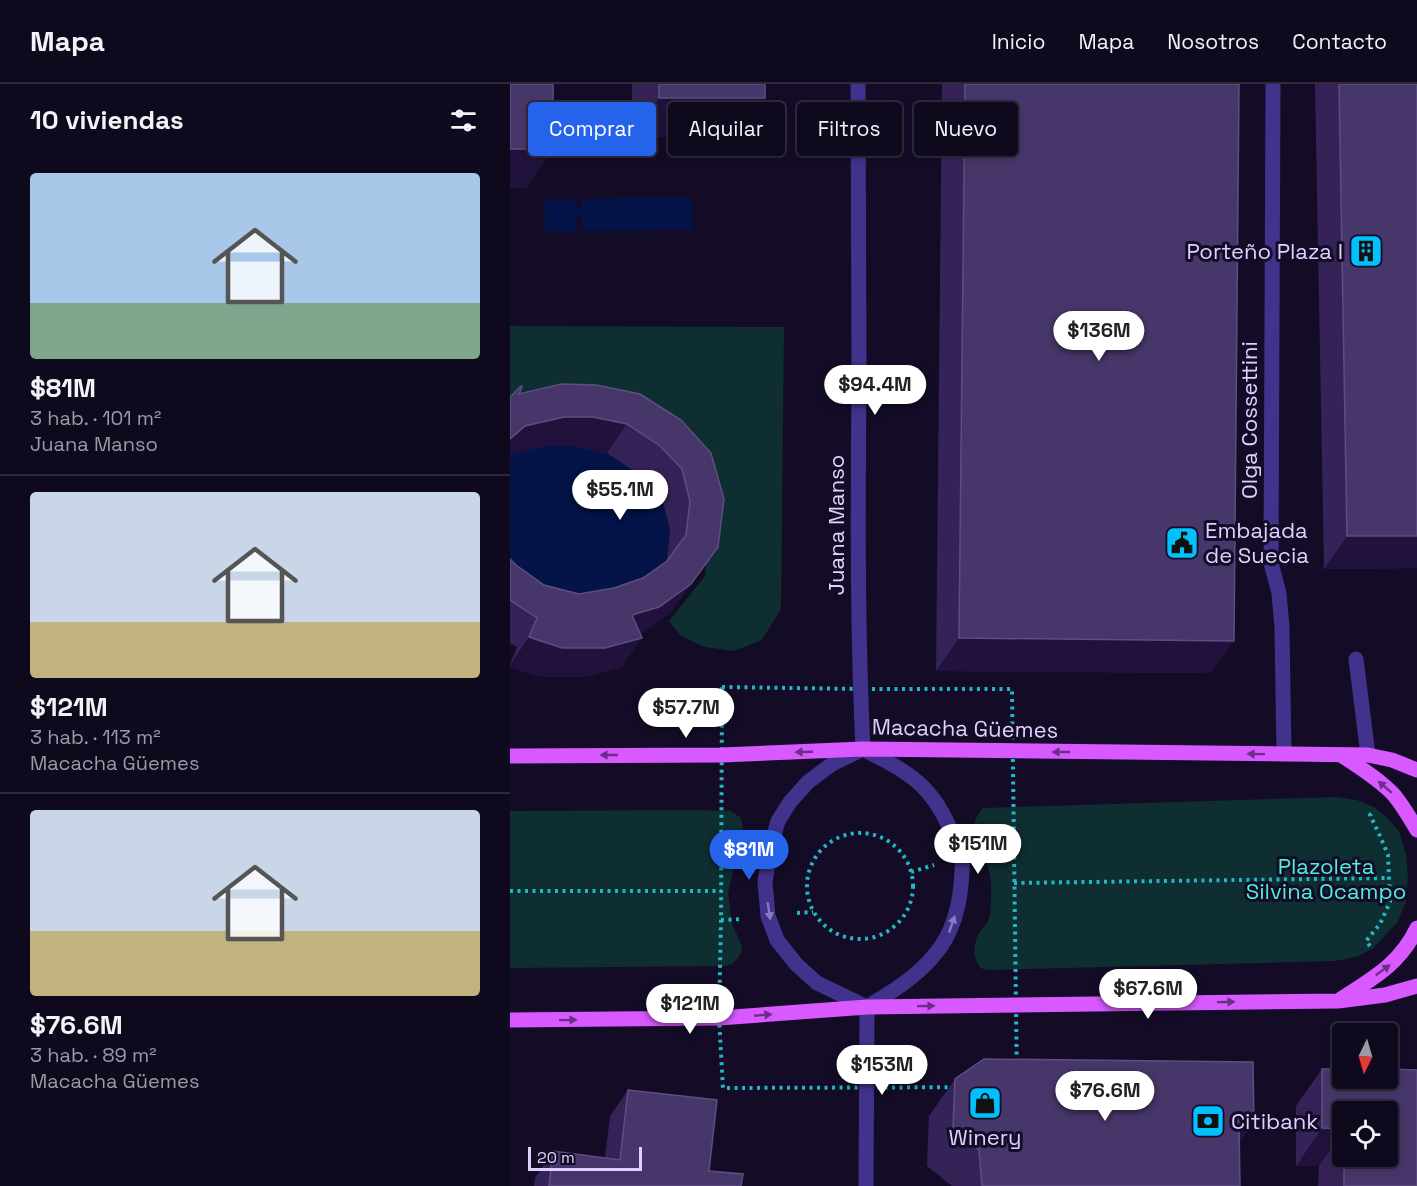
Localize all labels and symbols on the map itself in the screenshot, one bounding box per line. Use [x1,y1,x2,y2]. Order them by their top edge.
building icon: Porteño Plaza I [1348,233,1384,269]
place label: Porteño Plaza I [1186,237,1343,265]
pin: $136M [1057,311,1141,362]
street label: Olga Cossettini [1235,341,1263,499]
pin: $94.4M [826,365,924,416]
street label: Juana Manso [822,455,850,595]
pin: $55.1M [571,470,669,521]
place label: Embajada de Suecia [1205,516,1309,569]
public building icon: Embajada de Suecia [1164,525,1200,561]
pin: $57.7M [637,688,735,739]
street label: Macacha Güemes [872,712,1058,744]
one-way arrow [795,747,814,756]
one-way arrow [1052,747,1071,757]
one-way arrow [1247,749,1266,759]
one-way arrow [600,750,619,760]
one-way arrow [1378,781,1393,794]
pin: $151M [936,824,1020,875]
pin: $81M [713,830,785,881]
park label: Plazoleta Silvina Ocampo [1246,852,1406,905]
one-way arrow [764,902,773,921]
one-way arrow [948,915,958,933]
one-way arrow [1376,965,1391,977]
pin: $67.6M [1099,969,1197,1020]
pin: $121M [648,984,732,1035]
one-way arrow [1216,997,1235,1007]
one-way arrow [916,1001,935,1011]
one-way arrow [754,1010,773,1020]
one-way arrow [559,1015,578,1025]
north arrow [1332,1023,1398,1089]
pin: $153M [840,1045,924,1096]
pin: $76.6M [1056,1071,1154,1122]
shop icon: Winery [967,1085,1003,1121]
bank icon: Citibank [1190,1103,1226,1139]
place label: Citibank [1231,1107,1318,1135]
place label: Winery [949,1123,1021,1151]
scale bar [528,1144,642,1172]

